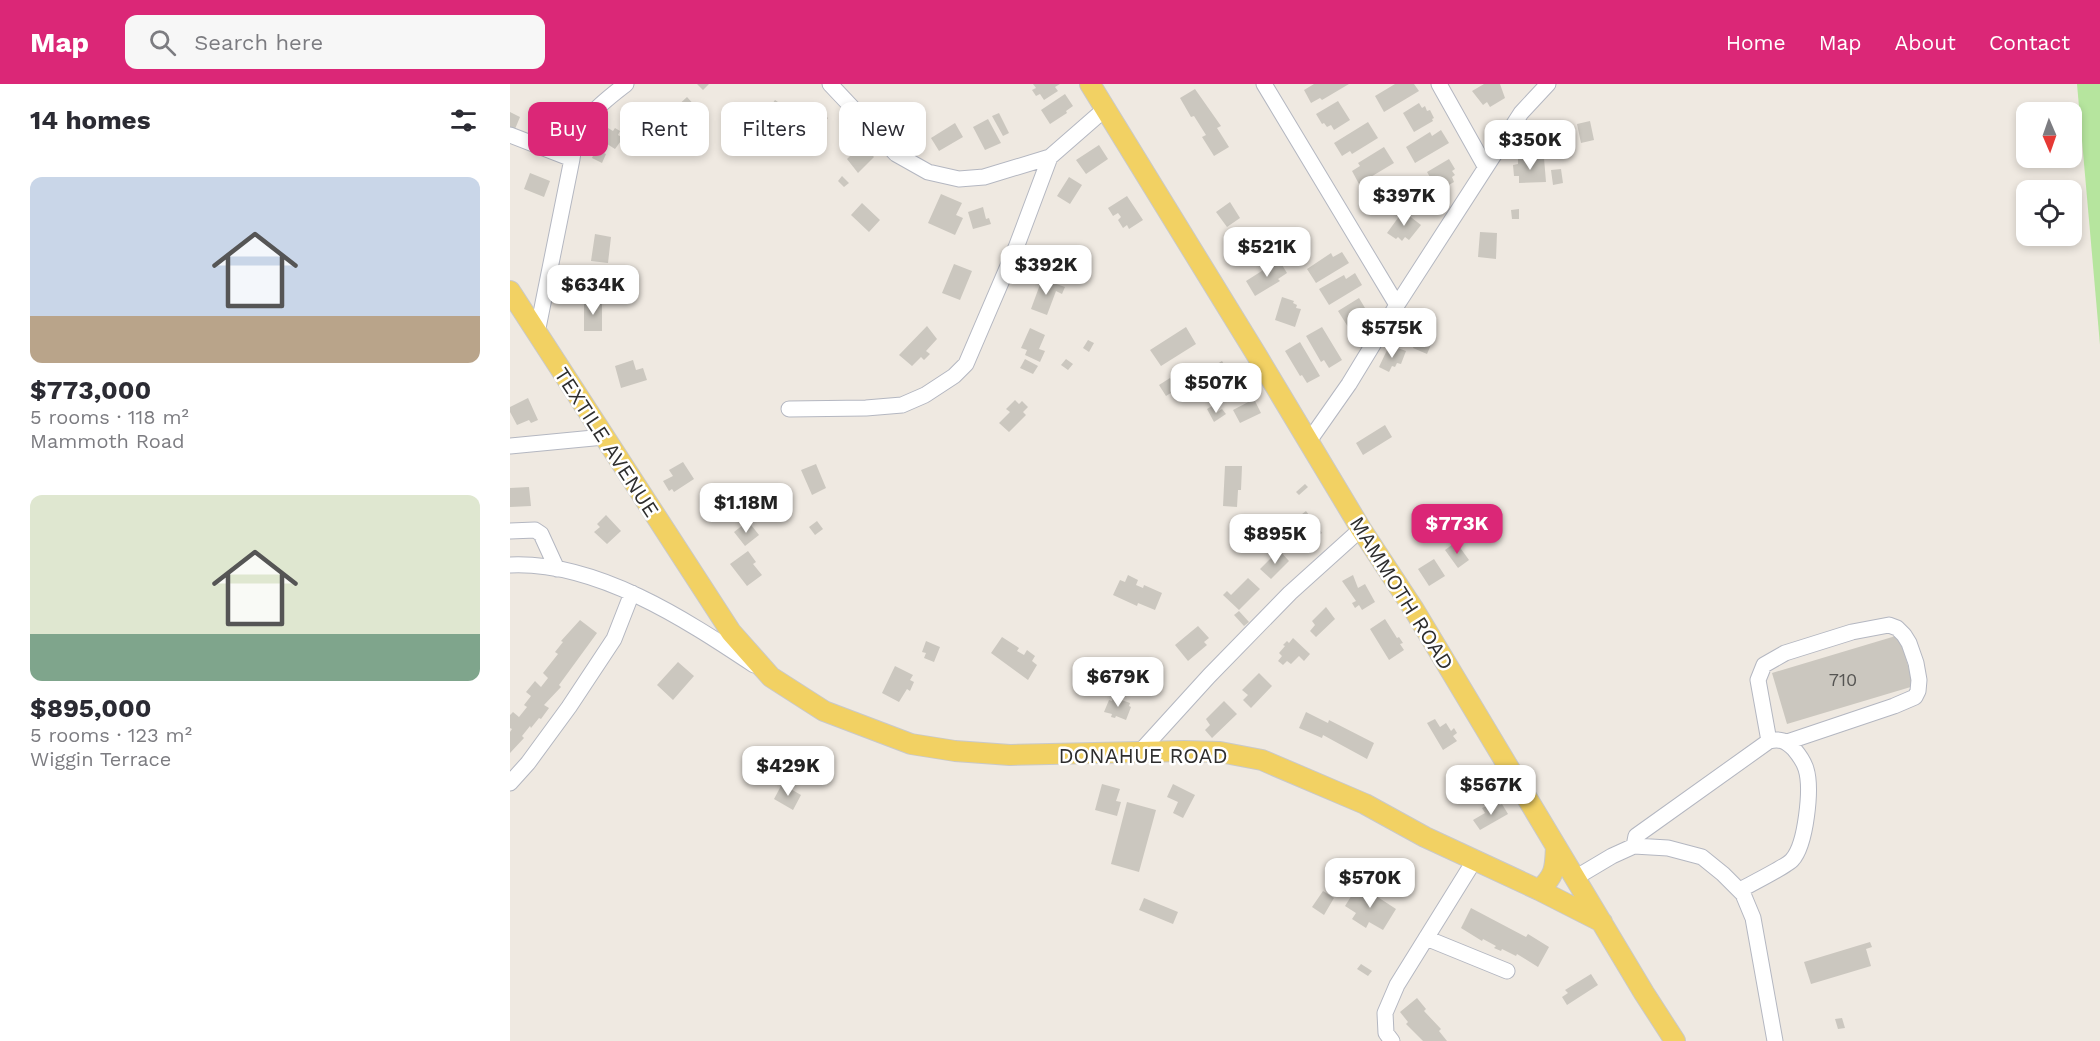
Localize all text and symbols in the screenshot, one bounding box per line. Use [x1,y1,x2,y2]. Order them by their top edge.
search box [125,15,545,69]
text: Map [30,26,89,59]
icon: search [146,26,179,59]
text: Search here [194,30,323,55]
text: Home [1726,30,1786,55]
text: Map [1819,30,1862,55]
text: About [1895,30,1956,55]
text: Contact [1989,30,2070,55]
chip: Buy [528,102,608,156]
chip: Rent [620,102,709,156]
chip: Filters [721,102,827,156]
chip: New [839,102,926,156]
north arrow [2016,102,2082,168]
map controls [2016,102,2082,246]
icon: filters [447,104,480,137]
text: 14 homes [30,105,151,135]
pin: $350K [1488,120,1572,171]
text: $350K [1498,127,1562,151]
pin: $397K [1362,176,1446,227]
button: locate [2016,180,2082,246]
text: $397K [1373,183,1435,207]
icon: home [201,216,309,324]
pin: $521K [1225,227,1309,278]
text: $521K [1238,234,1296,258]
pin: $392K [1004,245,1088,296]
text: $392K [1015,252,1077,276]
pin: $634K [551,265,635,316]
text: $634K [561,272,625,296]
pin: $575K [1350,308,1434,359]
text: $575K [1361,315,1423,339]
street label: TEXTILE AVENUE [549,363,665,521]
pin: $507K [1174,363,1258,414]
text: $507K [1185,370,1247,394]
text: $773,000 [30,375,151,405]
text: 5 rooms · 118 m² [30,405,189,429]
text: Mammoth Road [30,429,185,453]
pin: $1.18M [697,483,795,534]
text: $1.18M [714,490,778,514]
pin: $773K [1415,504,1499,555]
text: $773K [1426,511,1488,535]
street label: MAMMOTH ROAD [1345,512,1459,674]
pin: $895K [1233,514,1317,565]
text: $895K [1243,521,1307,545]
icon: home [201,534,309,642]
pin: $679K [1076,657,1160,708]
text: $679K [1086,664,1150,688]
house number: 710 [1829,669,1857,690]
text: $895,000 [30,693,152,723]
text: 5 rooms · 123 m² [30,723,192,747]
street label: DONAHUE ROAD [1058,743,1228,768]
pin: $429K [746,746,830,797]
text: Wiggin Terrace [30,747,171,771]
text: $429K [756,753,820,777]
pin: $567K [1449,765,1533,816]
text: $567K [1460,772,1522,796]
pin: $570K [1328,858,1412,909]
text: $570K [1339,865,1401,889]

